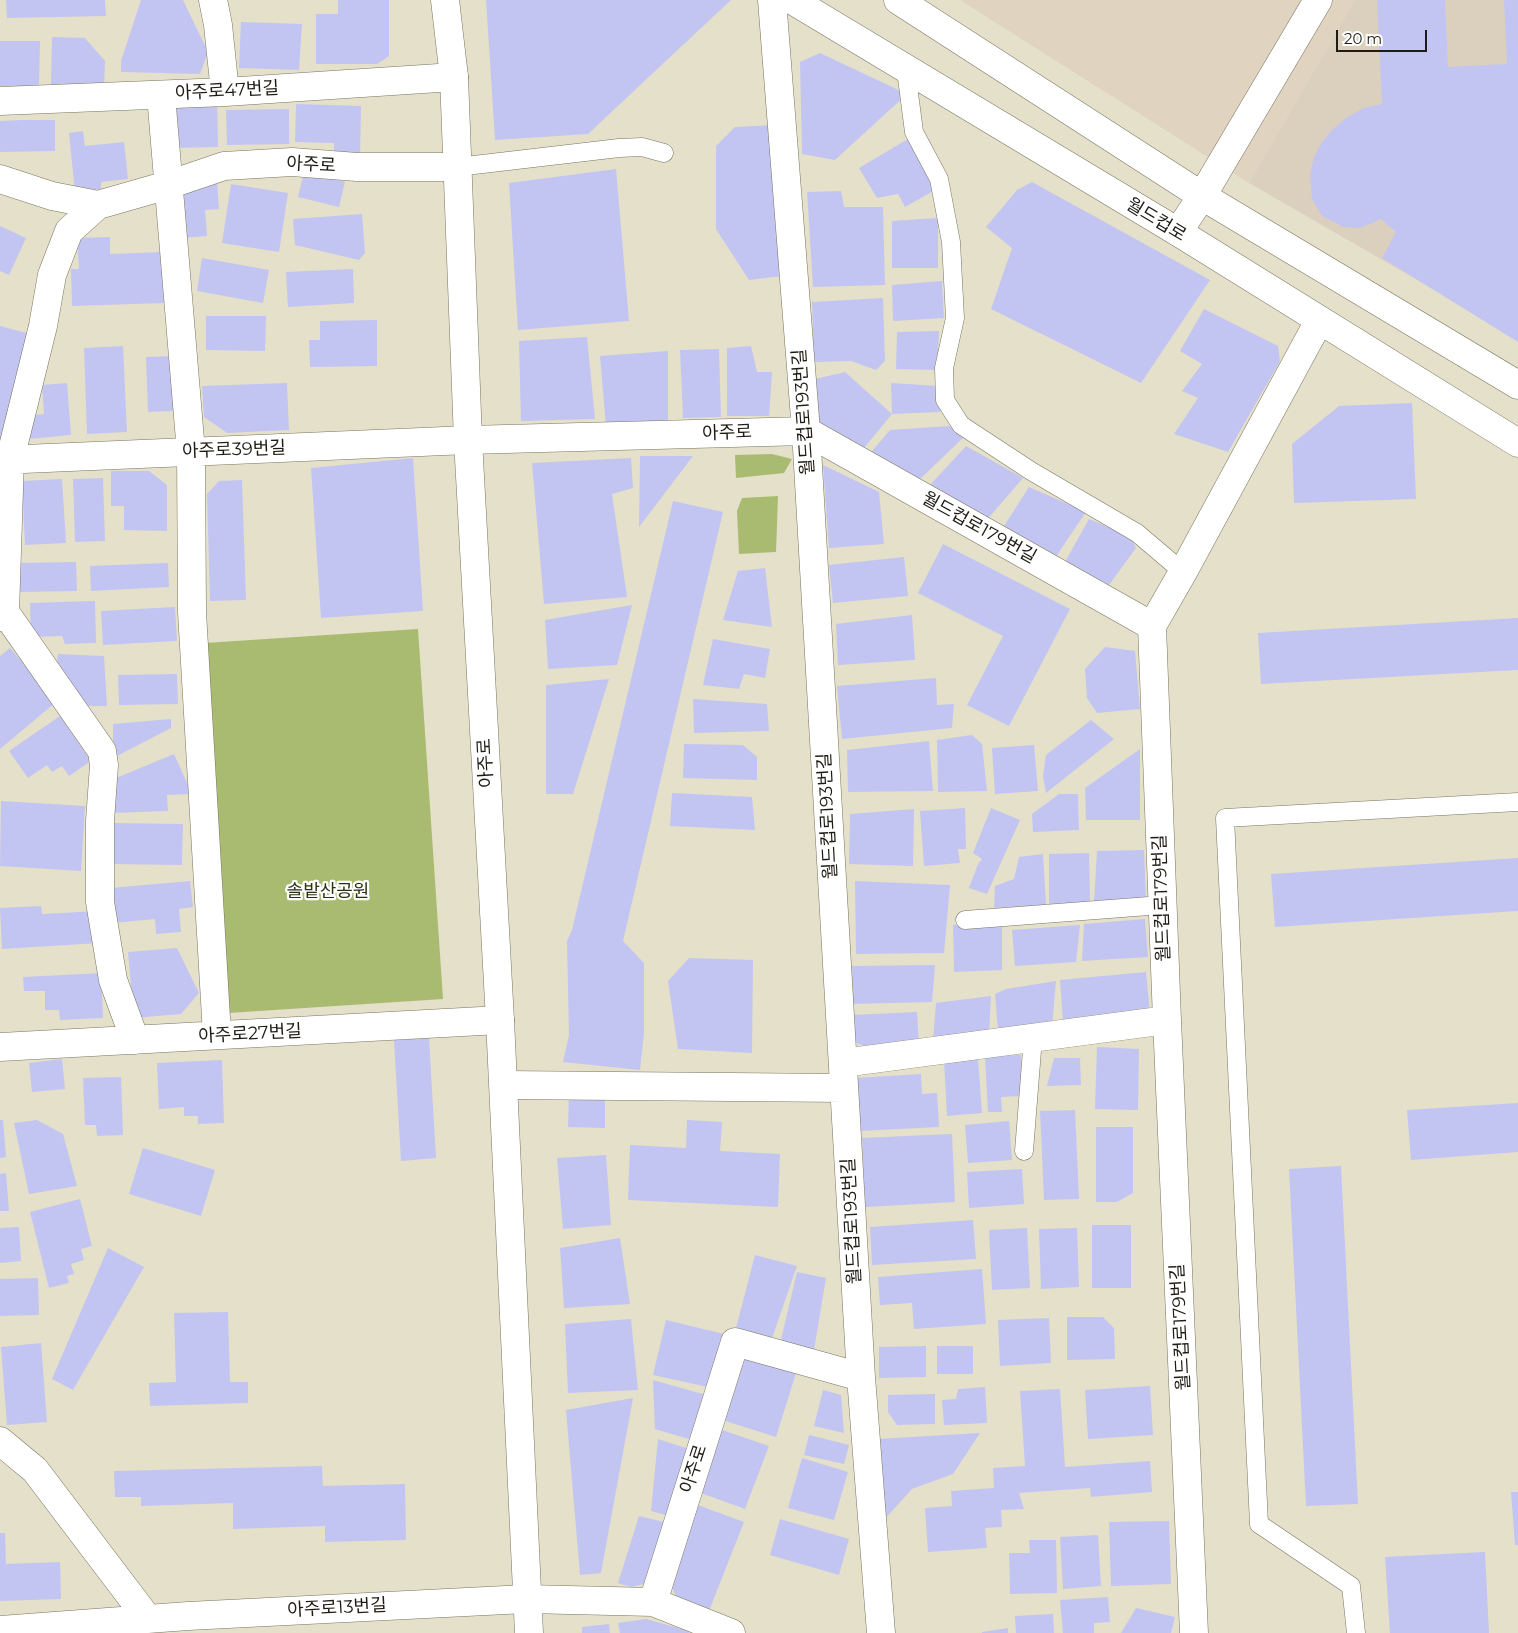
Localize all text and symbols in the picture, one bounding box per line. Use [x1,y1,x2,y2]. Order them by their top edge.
scale bar [1338,20,1429,52]
text: 20 m [1344,29,1382,48]
street label: 아주로47번길 [174,77,280,105]
street label: 아주로 [286,153,336,177]
street label: 월드컵로 [1122,194,1190,246]
street label: 월드컵로193번길 [789,348,819,476]
street label: 아주로 [702,421,752,445]
street label: 아주로39번길 [182,437,286,463]
street label: 월드컵로179번길 [918,488,1040,568]
street label: 아주로 [474,738,498,788]
street label: 월드컵로193번길 [814,752,842,880]
street label: 월드컵로179번길 [1149,834,1175,962]
park label: 솔밭산공원 [287,881,369,903]
street label: 아주로27번길 [198,1021,302,1047]
street label: 월드컵로193번길 [838,1157,866,1285]
street label: 월드컵로179번길 [1167,1263,1195,1391]
street label: 아주로 [676,1442,712,1496]
street label: 아주로13번길 [287,1595,387,1621]

